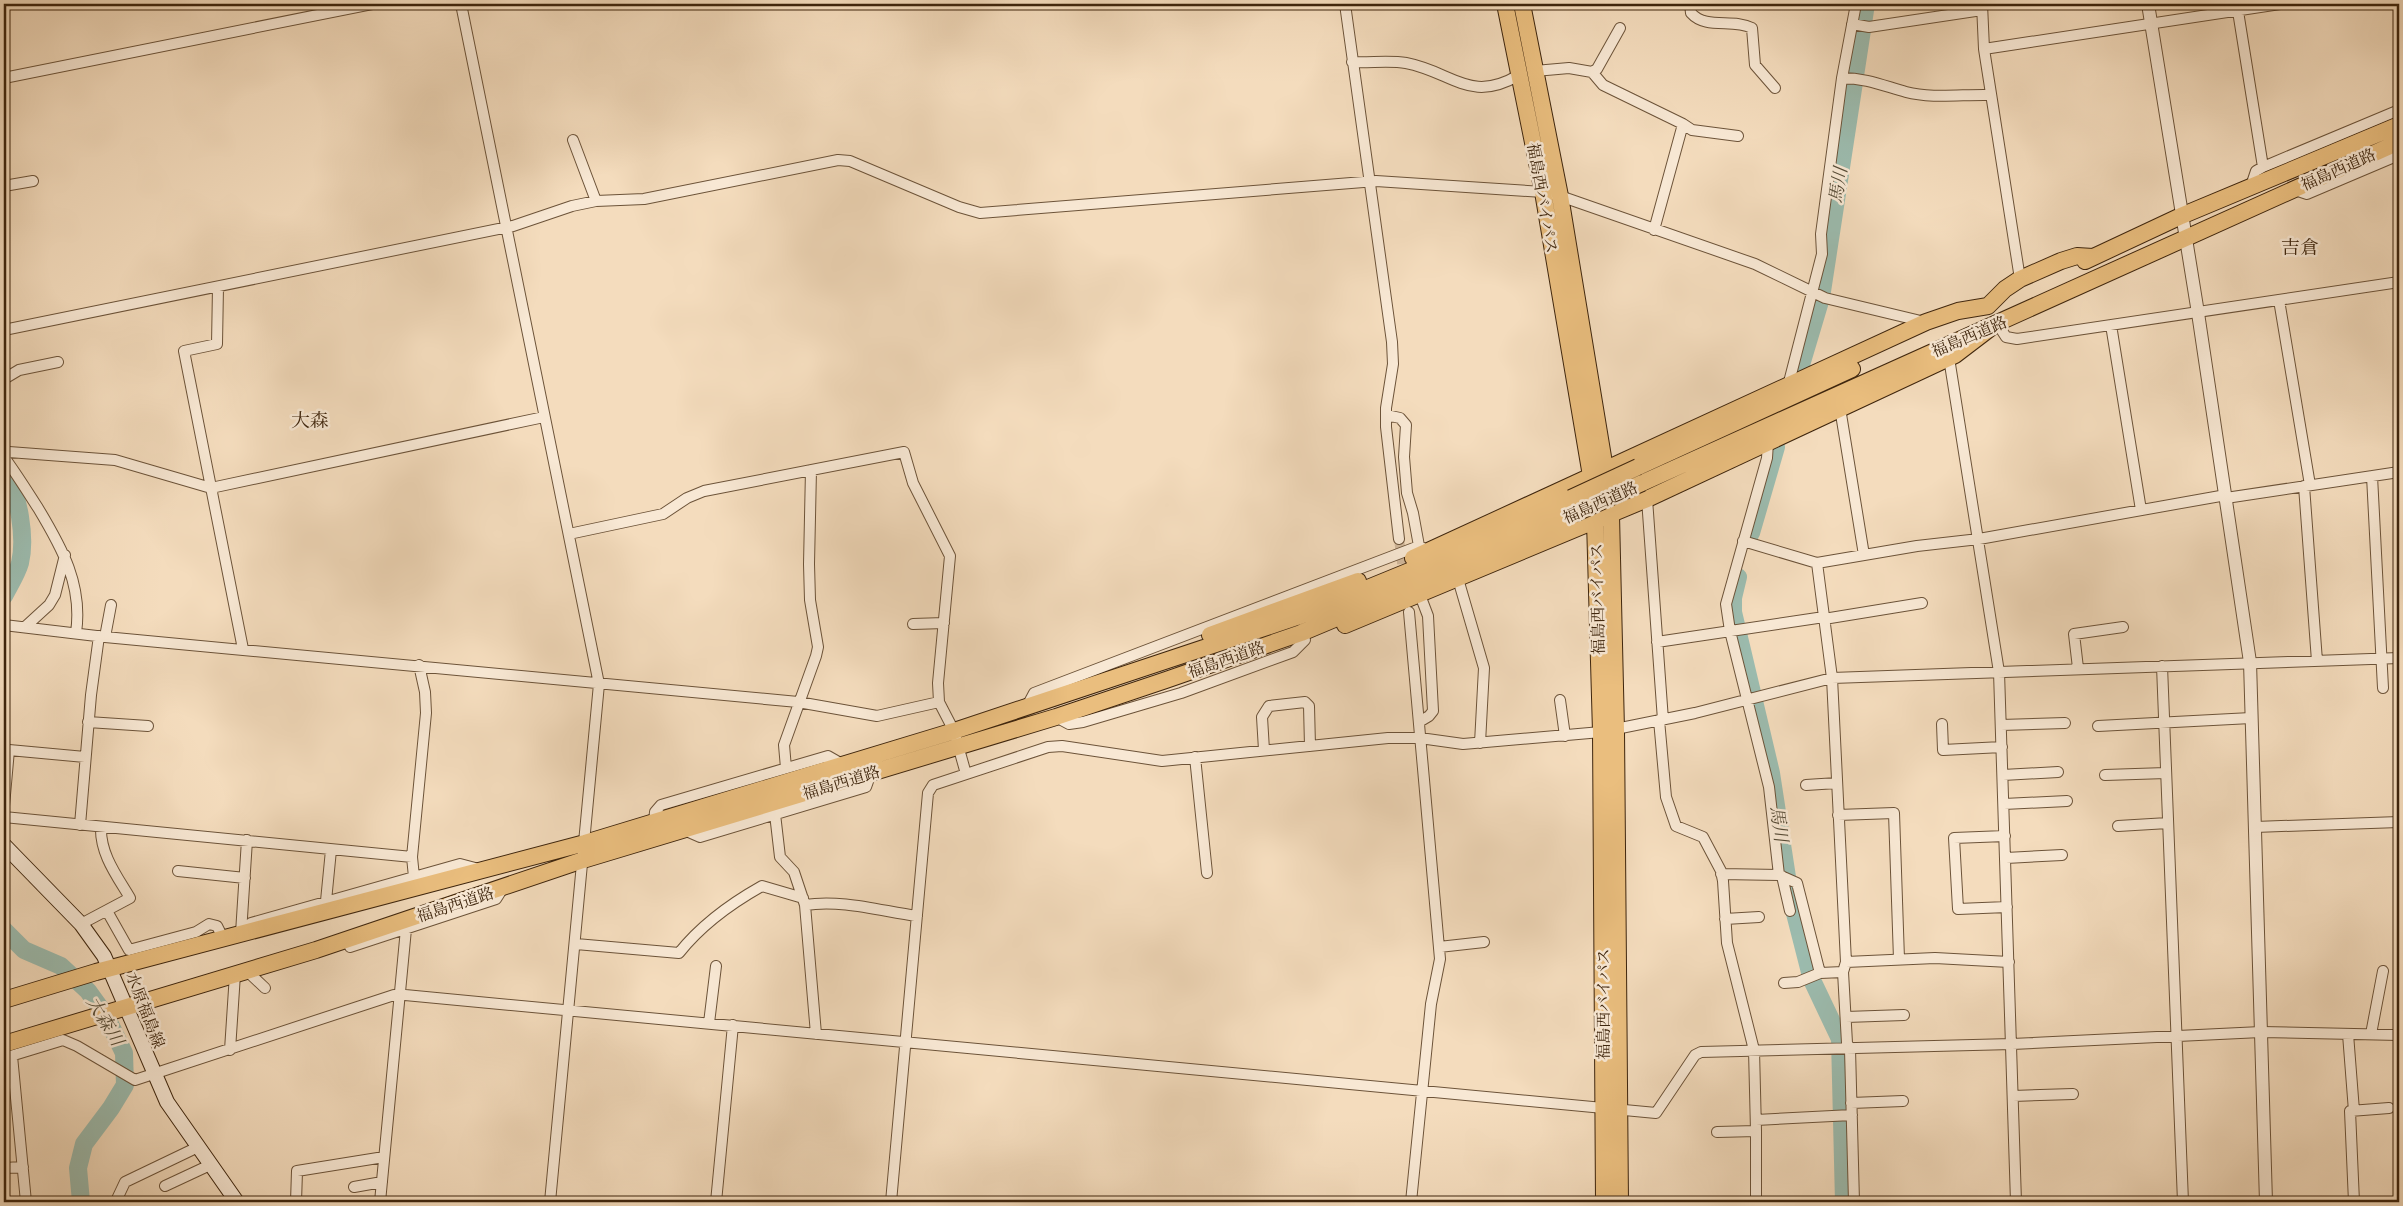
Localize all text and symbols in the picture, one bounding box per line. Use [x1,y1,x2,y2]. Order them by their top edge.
street label: 福島西バイパス [1523,141,1562,255]
street label: 福島西道路 [2298,145,2379,194]
water label: 馬川 [1825,164,1852,204]
district label: 吉倉 [2281,237,2319,259]
street label: 福島西道路 [1929,312,2010,361]
district label: 大森 [291,410,329,432]
street label: 福島西道路 [1560,478,1641,527]
street label: 福島西バイパス [1587,543,1608,655]
street label: 福島西道路 [1185,637,1267,681]
street label: 福島西道路 [800,762,882,803]
water label: 馬川 [1766,805,1792,845]
street label: 福島西道路 [414,883,496,926]
street label: 福島西バイパス [1594,948,1613,1060]
street label: 水原福島線 [122,969,169,1051]
water label: 大森川 [82,993,129,1052]

